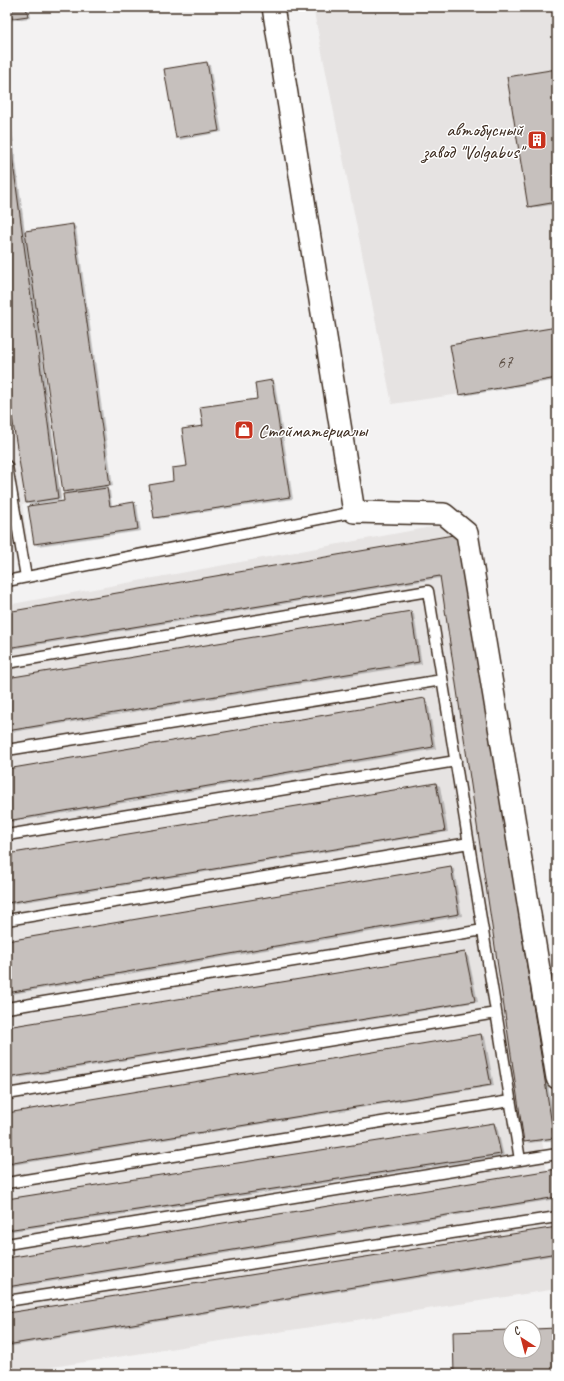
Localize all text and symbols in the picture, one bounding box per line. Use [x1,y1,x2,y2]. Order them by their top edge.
place label: автобусный завод "Volgabus" [420,118,526,164]
building icon: автобусный завод "Volgabus" [526,129,548,151]
house number: 67 [497,352,514,373]
shop icon: Стойматериалы [233,419,255,441]
place label: Стойматериалы [258,419,369,443]
north arrow [502,1319,542,1359]
text: С [510,1323,524,1338]

